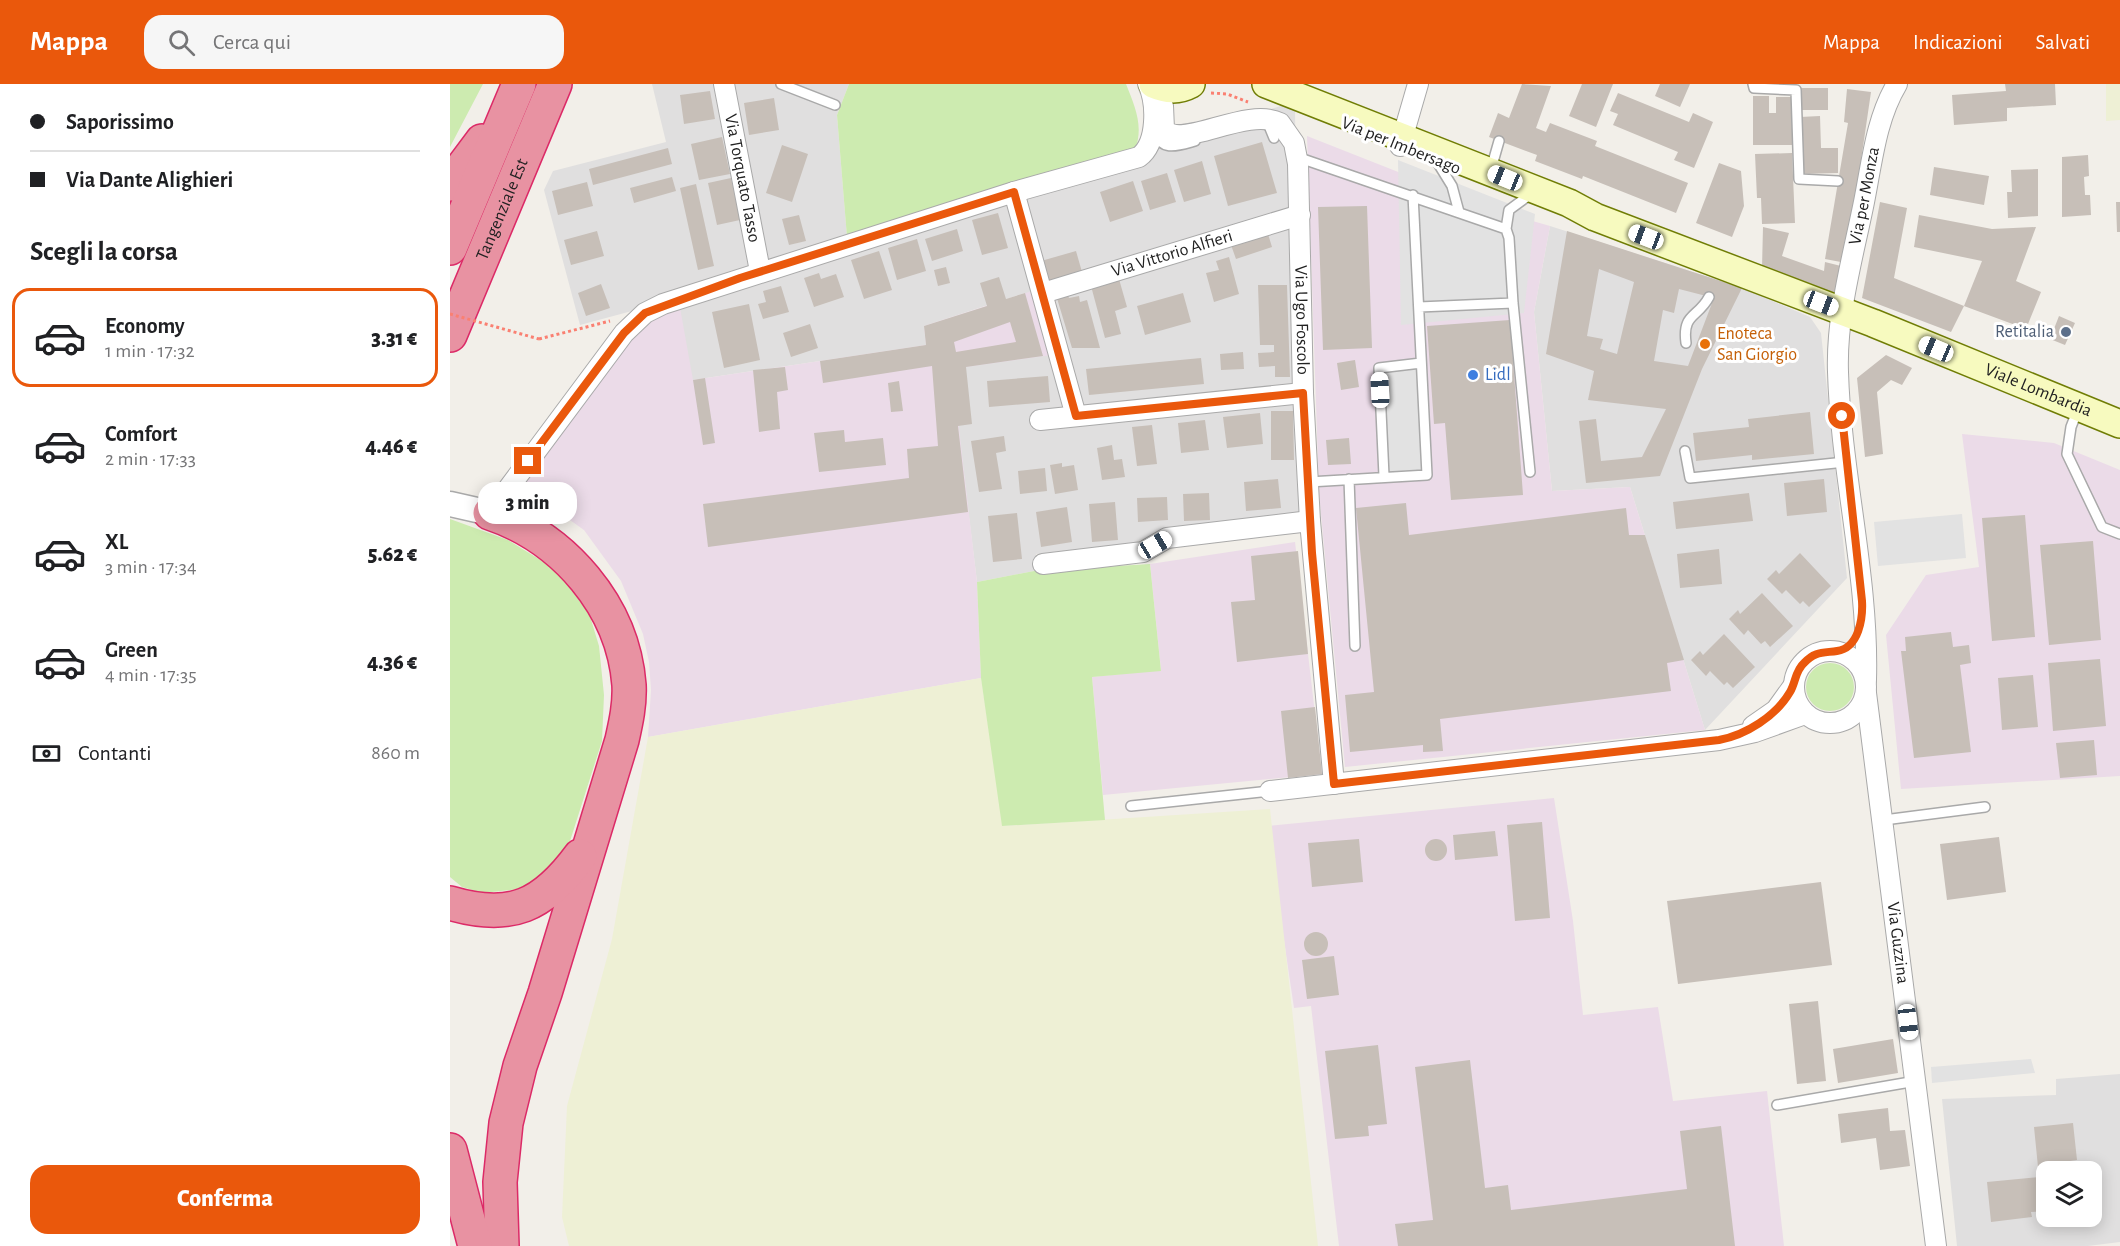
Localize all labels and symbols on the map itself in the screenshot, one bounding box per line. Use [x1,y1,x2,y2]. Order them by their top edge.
street label: Via Torquato Tasso [721,113,763,244]
street label: Via per Imbersago [1339,114,1463,178]
street label: Via per Monza [1846,145,1883,247]
street label: Tangenziale Est [473,156,532,263]
car [1485,163,1525,193]
car [1626,222,1666,252]
street label: Via Vittorio Alfieri [1109,227,1235,281]
street label: Via Ugo Foscolo [1291,265,1312,375]
car [1801,288,1841,318]
place label: Retitalia [1995,323,2054,341]
place label: Enoteca San Giorgio [1717,325,1797,364]
marker: Retitalia [2059,325,2073,339]
car [1916,334,1956,364]
marker: Enoteca San Giorgio [1698,337,1712,351]
street label: Viale Lombardia [1982,361,2094,420]
place label: Lidl [1485,366,1511,384]
marker: Lidl [1466,368,1480,382]
car [1370,372,1390,408]
route start [1828,402,1855,429]
route end [514,447,541,474]
callout: 3 min [478,482,578,524]
car [1135,528,1175,562]
street label: Via Guzzina [1884,901,1912,985]
car [1897,1003,1919,1041]

